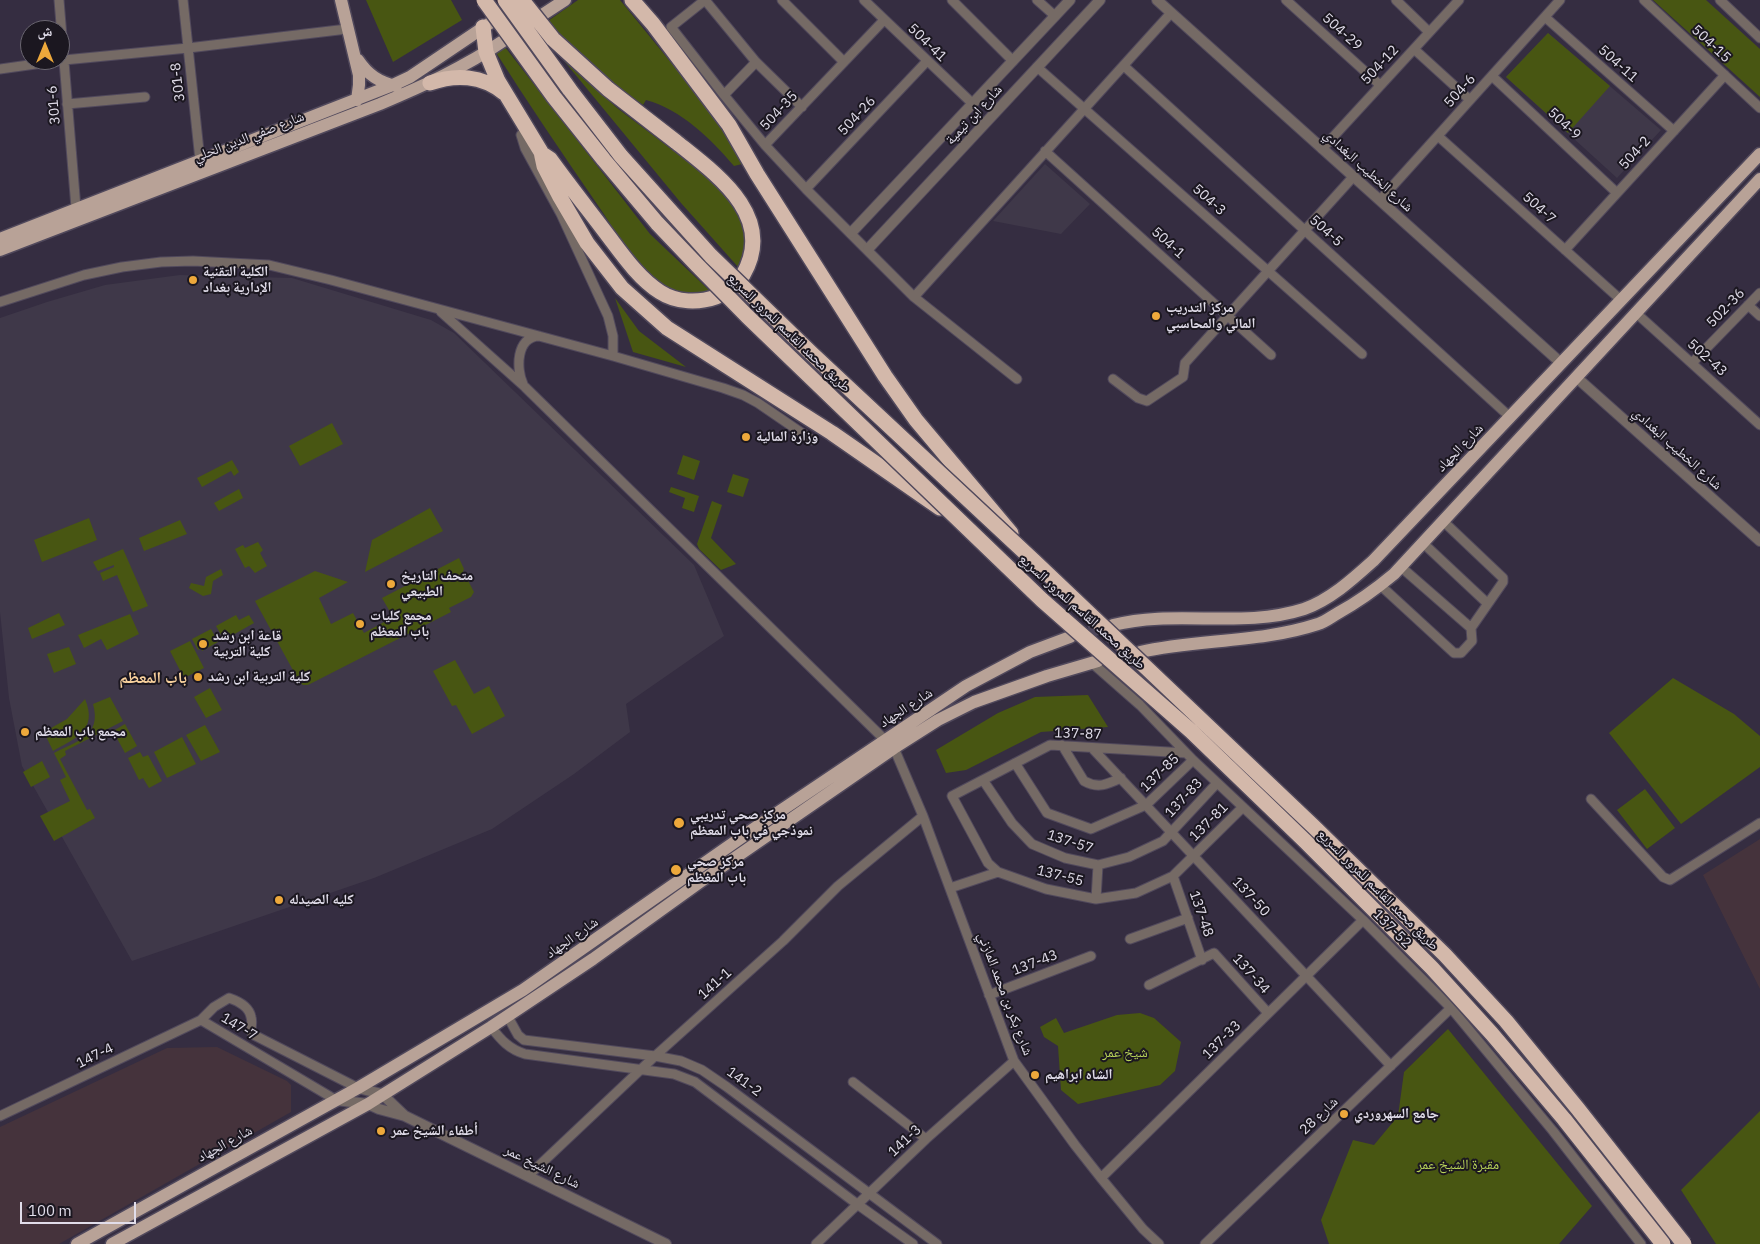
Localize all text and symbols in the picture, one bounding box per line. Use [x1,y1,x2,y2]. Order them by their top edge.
street label: 504-29 [1319,10,1365,54]
north arrow [20,20,70,70]
street label: 504-41 [904,20,950,66]
text: ش [38,22,52,40]
street label: 504-15 [1688,22,1734,66]
street label: 504-12 [1358,42,1402,88]
street label: 504-11 [1595,42,1641,86]
street label: 301-8 [167,62,189,102]
street label: 504-6 [1441,71,1479,111]
street label: شارع ابن تيمية [942,82,1006,148]
street label: 301-6 [44,85,64,125]
street label: 504-35 [757,88,801,134]
street label: 504-26 [835,93,879,139]
street label: 504-9 [1544,104,1584,144]
street label: شارع صفي الدين الحلي [191,108,307,166]
street label: شارع الخطيب البغدادي [1320,126,1416,216]
street label: 504-2 [1616,133,1654,173]
street label: 504-3 [1189,181,1229,219]
street label: 504-7 [1519,189,1559,227]
street label: 504-5 [1306,212,1346,250]
street label: 504-1 [1148,224,1188,262]
place label: الكلية التقنية الإدارية بغداد [203,264,272,296]
street label: طريق محمد القاسم للمرور السريع [724,270,854,396]
marker: الكلية التقنية الإدارية بغداد [187,274,199,286]
street label: 502-36 [1703,285,1749,331]
place label: مركز التدريب المالي والمحاسبي [1166,300,1255,332]
marker: مركز التدريب المالي والمحاسبي [1150,310,1162,322]
street label: 502-43 [1684,336,1730,380]
street label: شارع الخطيب البغدادي [1629,404,1725,494]
street label: شارع الجهاد [1433,421,1487,475]
place label: وزارة المالية [756,429,818,445]
marker: وزارة المالية [740,431,752,443]
street label: طريق محمد القاسم للمرور السريع [1015,551,1149,673]
place label: متحف التاريخ الطبيعي [401,568,473,600]
marker: متحف التاريخ الطبيعي [385,578,397,590]
place label: مجمع كليات باب المعظم [370,608,432,640]
marker: مجمع كليات باب المعظم [354,618,366,630]
place label: قاعة ابن رشد كلية التربية [213,628,281,660]
marker: قاعة ابن رشد كلية التربية [197,638,209,650]
district label: باب المعظم [119,668,187,688]
place label: كلية التربية ابن رشد [208,669,310,685]
marker: كلية التربية ابن رشد [192,671,204,683]
street label: شارع الجهاد [876,685,936,731]
place label: مجمع باب المعظم [35,724,126,740]
street label: 137-87 [1054,725,1102,743]
marker: مجمع باب المعظم [19,726,31,738]
street label: 137-85 [1137,750,1183,796]
street label: 137-83 [1162,775,1206,821]
street label: 137-81 [1186,799,1232,845]
place label: مركز صحي تدريبي نموذجي في باب المعظم [690,807,813,840]
marker: مركز صحي تدريبي نموذجي في باب المعظم [672,816,686,830]
street label: طريق محمد القاسم للمرور السريع [1314,826,1442,954]
street label: 137-57 [1045,827,1095,857]
place label: مركز صحي باب المغظم [687,854,746,886]
street label: 137-55 [1035,862,1085,890]
marker: مركز صحي باب المغظم [669,863,683,877]
street label: 137-50 [1229,874,1273,920]
street label: 137-48 [1185,889,1217,939]
place label: كليه الصيدله [289,892,354,908]
marker: كليه الصيدله [273,894,285,906]
street label: 137-52 [1369,906,1415,952]
street label: شارع الجهاد [543,914,601,962]
street label: شارع بكر بن محمد المازني [974,930,1036,1058]
street label: 137-43 [1010,947,1060,979]
street label: 137-34 [1229,951,1273,997]
street label: 141-1 [695,965,735,1003]
street label: 147-7 [218,1010,260,1044]
street label: 137-33 [1199,1017,1245,1063]
street label: 147-4 [74,1040,116,1072]
park label: شيخ عمر [1102,1045,1148,1061]
street label: 141-2 [723,1064,765,1100]
place label: الشاه ابراهيم [1045,1067,1112,1083]
marker: الشاه ابراهيم [1029,1069,1041,1081]
street label: شارع 28 [1296,1094,1342,1138]
place label: جامع السهروردي [1354,1106,1439,1122]
marker: جامع السهروردي [1338,1108,1350,1120]
street label: 141-3 [885,1121,925,1161]
street label: شارع الجهاد [195,1122,255,1166]
place label: أطفاء الشيخ عمر [391,1123,478,1139]
marker: أطفاء الشيخ عمر [375,1125,387,1137]
street label: شارع الشيخ عمر [502,1142,582,1192]
park label: مقبرة الشيخ عمر [1417,1157,1499,1173]
scale bar [22,1192,139,1224]
text: 100 m [28,1201,72,1220]

